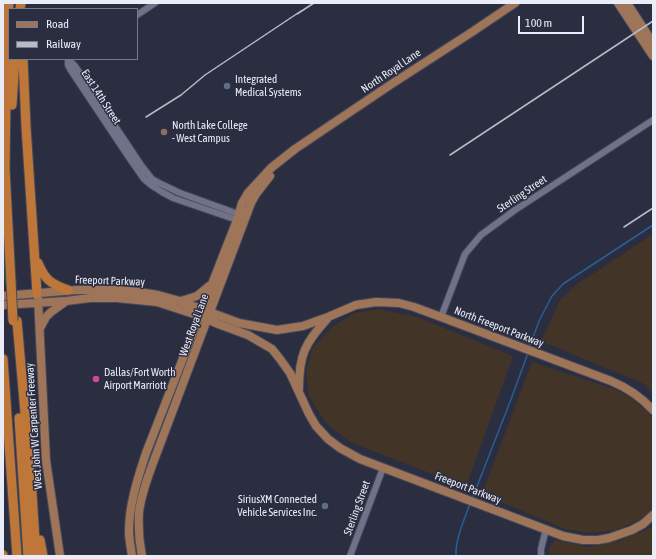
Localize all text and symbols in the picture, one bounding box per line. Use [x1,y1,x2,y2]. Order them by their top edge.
legend [8,8,138,60]
scale bar [520,8,586,34]
text: 100 m [525,16,552,30]
text: Road [46,17,69,31]
text: Railway [46,37,81,51]
street label: North Royal Lane [359,46,423,96]
street label: East 14th Street [78,67,124,127]
place label: Integrated Medical Systems [235,73,301,99]
marker: Integrated Medical Systems [222,81,232,91]
place label: North Lake College - West Campus [172,119,248,145]
marker: North Lake College - West Campus [159,127,169,137]
street label: Sterling Street [495,173,549,215]
street label: Freeport Parkway [75,273,145,289]
street label: West Royal Lane [177,292,211,358]
street label: North Freeport Parkway [452,304,546,350]
street label: West John W Carpenter Freeway [23,362,45,490]
place label: Dallas/Fort Worth Airport Marriott [104,366,175,392]
marker: Dallas/Fort Worth Airport Marriott [91,374,101,384]
street label: Freeport Parkway [433,469,503,507]
street label: Sterling Street [341,479,373,537]
place label: SiriusXM Connected Vehicle Services Inc. [237,493,317,519]
marker: SiriusXM Connected Vehicle Services Inc. [320,501,330,511]

